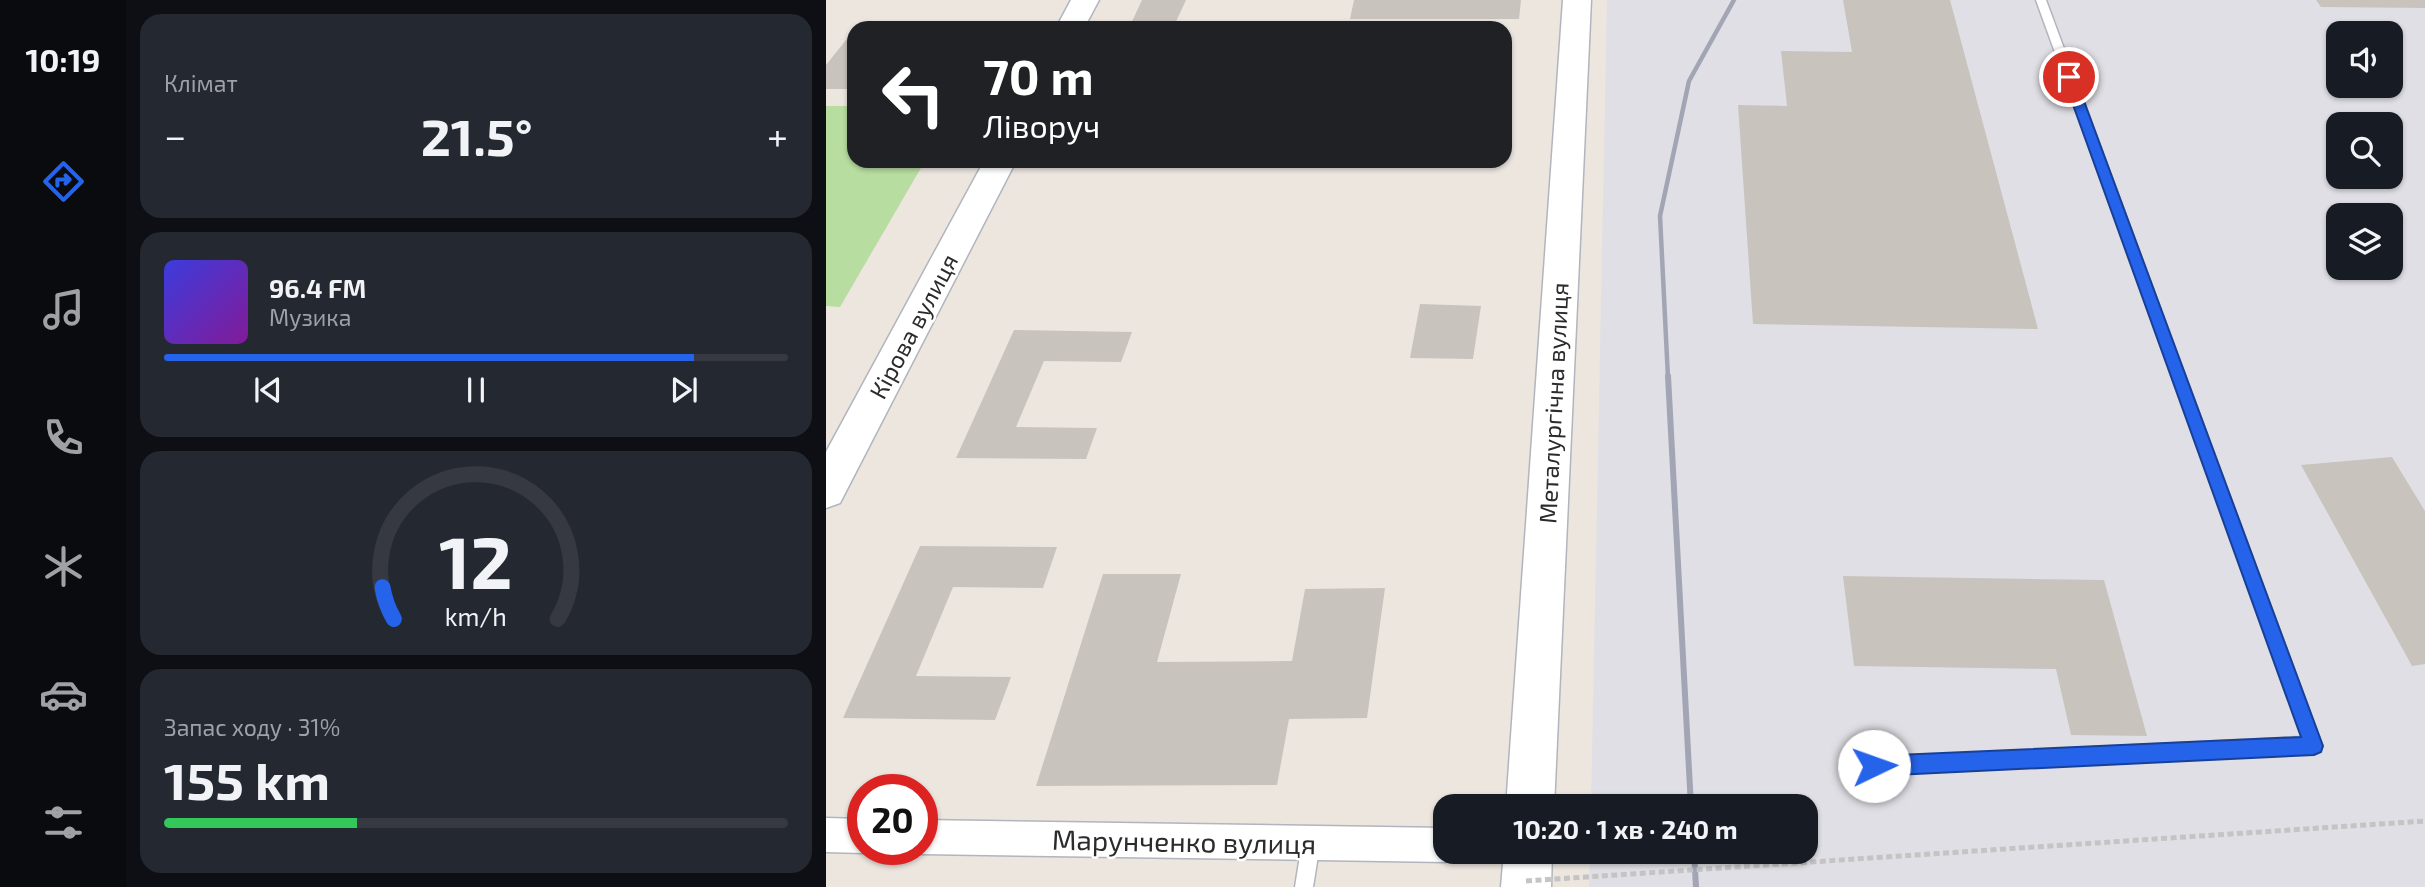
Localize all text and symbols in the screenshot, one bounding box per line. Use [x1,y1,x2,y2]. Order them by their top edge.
map controls [2326,21,2403,280]
button: sound [2326,21,2403,98]
text: 10:19 [26,40,100,78]
text: 70 m [983,46,1094,105]
pin [2039,47,2099,107]
icon: left [868,49,959,140]
icon: arrive [2050,58,2088,96]
text: Клімат [164,69,238,97]
text: 21.5° [421,104,533,166]
text: Ліворуч [983,106,1100,144]
text: − [164,112,186,158]
text: + [767,112,788,158]
button: search [2326,112,2403,189]
icon: directions [39,157,88,206]
button: layers [2326,203,2403,280]
street label: Кірова вулиця [863,249,964,404]
text: 96.4 FM [269,272,366,303]
street label: Металургічна вулиця [1532,282,1575,524]
icon: music [39,285,88,334]
text: Музика [269,303,351,331]
icon: previous [249,371,287,409]
icon: pause [457,371,495,409]
icon: next [665,371,703,409]
icon: phone [39,413,88,462]
text: 12 [439,516,513,604]
icon: climate [39,542,88,591]
text: km/h [445,600,507,630]
icon: car [39,670,88,719]
text: Запас ходу · 31% [164,713,340,741]
position arrow [1837,729,1911,803]
text: 155 km [164,748,330,810]
speed limit sign: 20 [847,774,938,865]
icon: filters [39,798,88,847]
text: 10:20 · 1 хв · 240 m [1513,813,1738,844]
street label: Марунченко вулиця [1052,822,1316,860]

